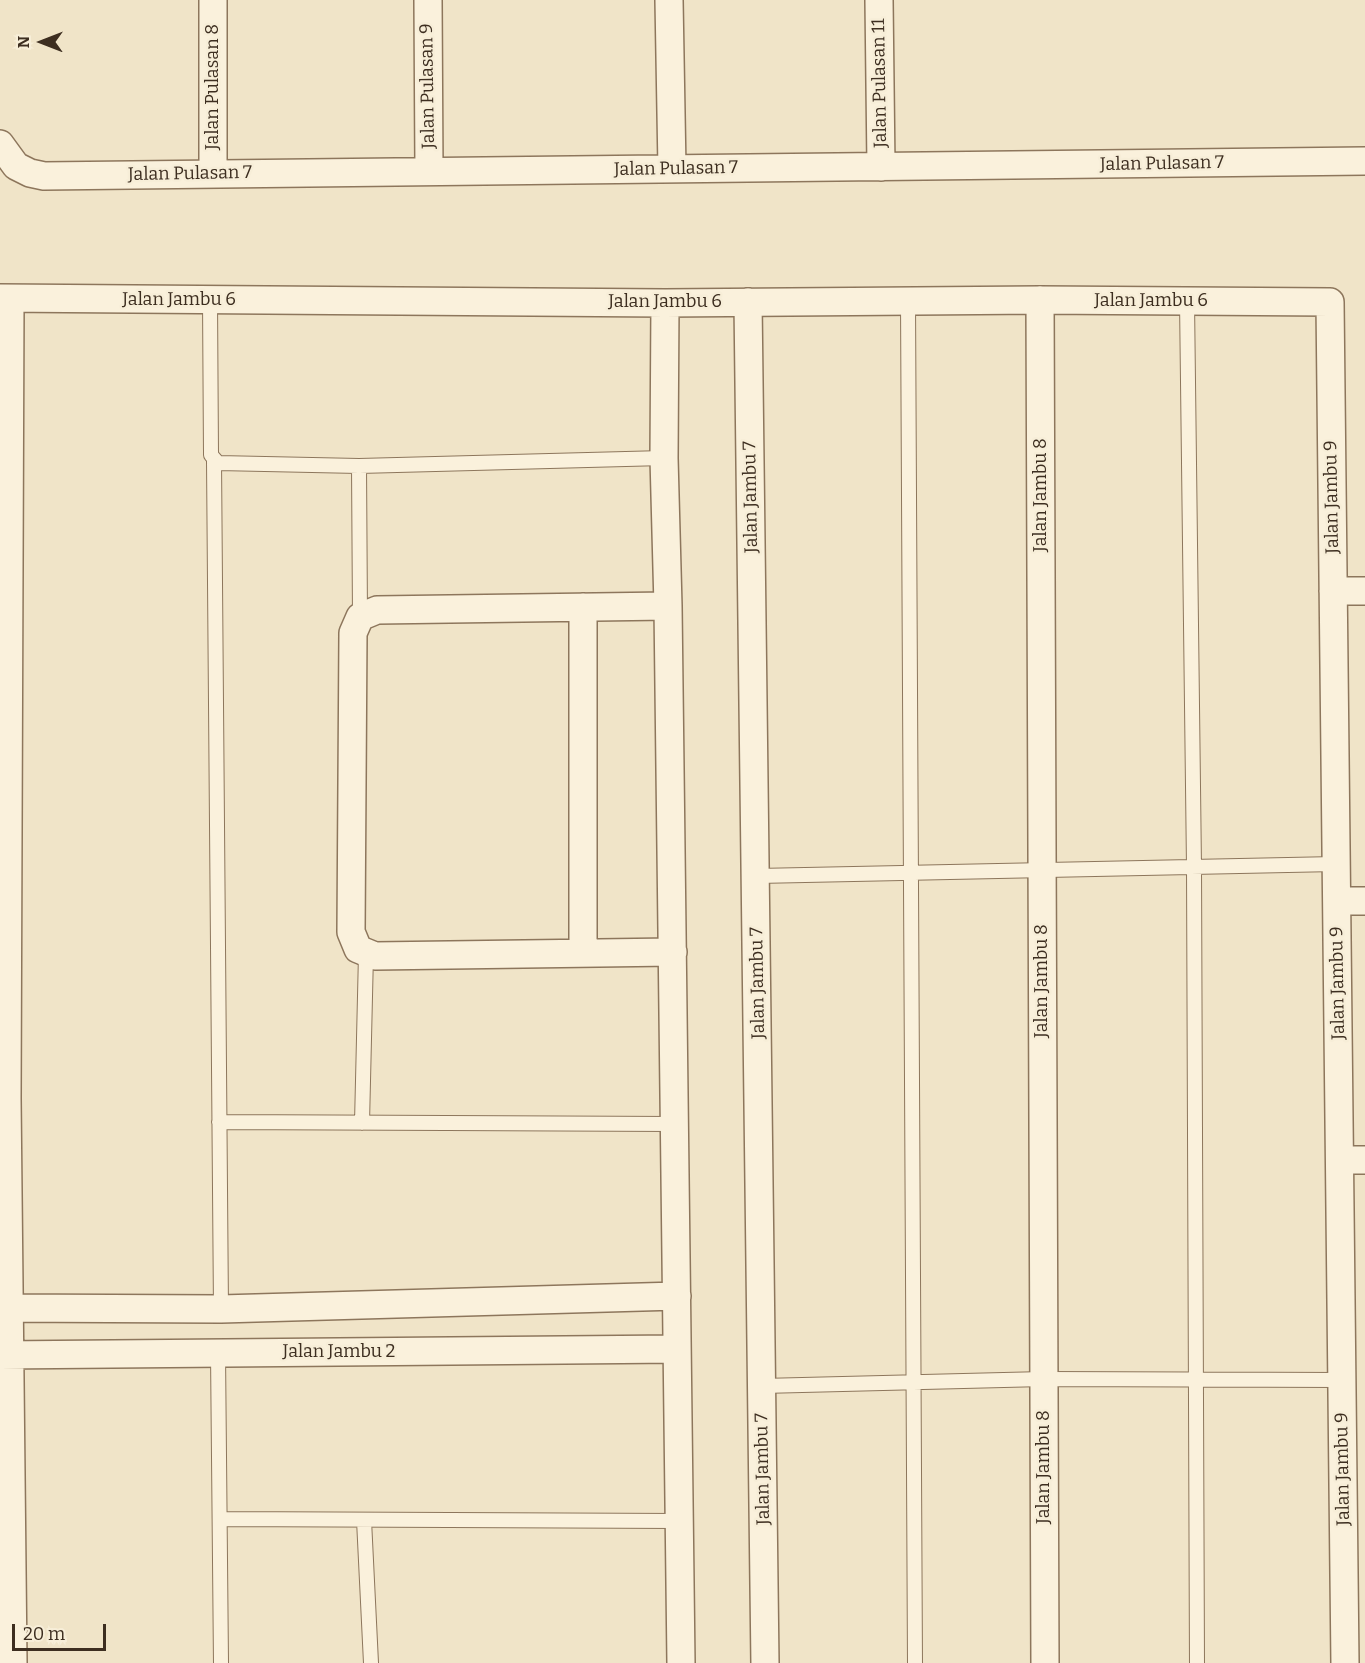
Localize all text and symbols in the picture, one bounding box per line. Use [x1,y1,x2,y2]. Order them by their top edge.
north arrow [12,12,72,72]
street label: Jalan Pulasan 11 [868,18,892,148]
street label: Jalan Pulasan 9 [416,23,440,149]
street label: Jalan Pulasan 8 [202,24,224,150]
text: N [14,36,33,48]
street label: Jalan Pulasan 7 [1100,152,1224,176]
street label: Jalan Pulasan 7 [614,157,738,181]
street label: Jalan Pulasan 7 [128,162,252,186]
street label: Jalan Jambu 6 [122,289,236,311]
street label: Jalan Jambu 6 [1094,290,1208,312]
street label: Jalan Jambu 6 [608,291,722,313]
street label: Jalan Jambu 8 [1030,438,1052,552]
street label: Jalan Jambu 9 [1320,440,1344,554]
street label: Jalan Jambu 7 [739,441,763,553]
street label: Jalan Jambu 8 [1031,924,1053,1038]
street label: Jalan Jambu 9 [1326,926,1350,1040]
street label: Jalan Jambu 7 [746,927,770,1039]
street label: Jalan Jambu 2 [283,1341,395,1363]
street label: Jalan Jambu 8 [1033,1410,1055,1524]
street label: Jalan Jambu 9 [1331,1412,1355,1526]
street label: Jalan Jambu 7 [751,1413,775,1525]
scale bar [15,1612,110,1650]
text: 20 m [23,1623,65,1645]

